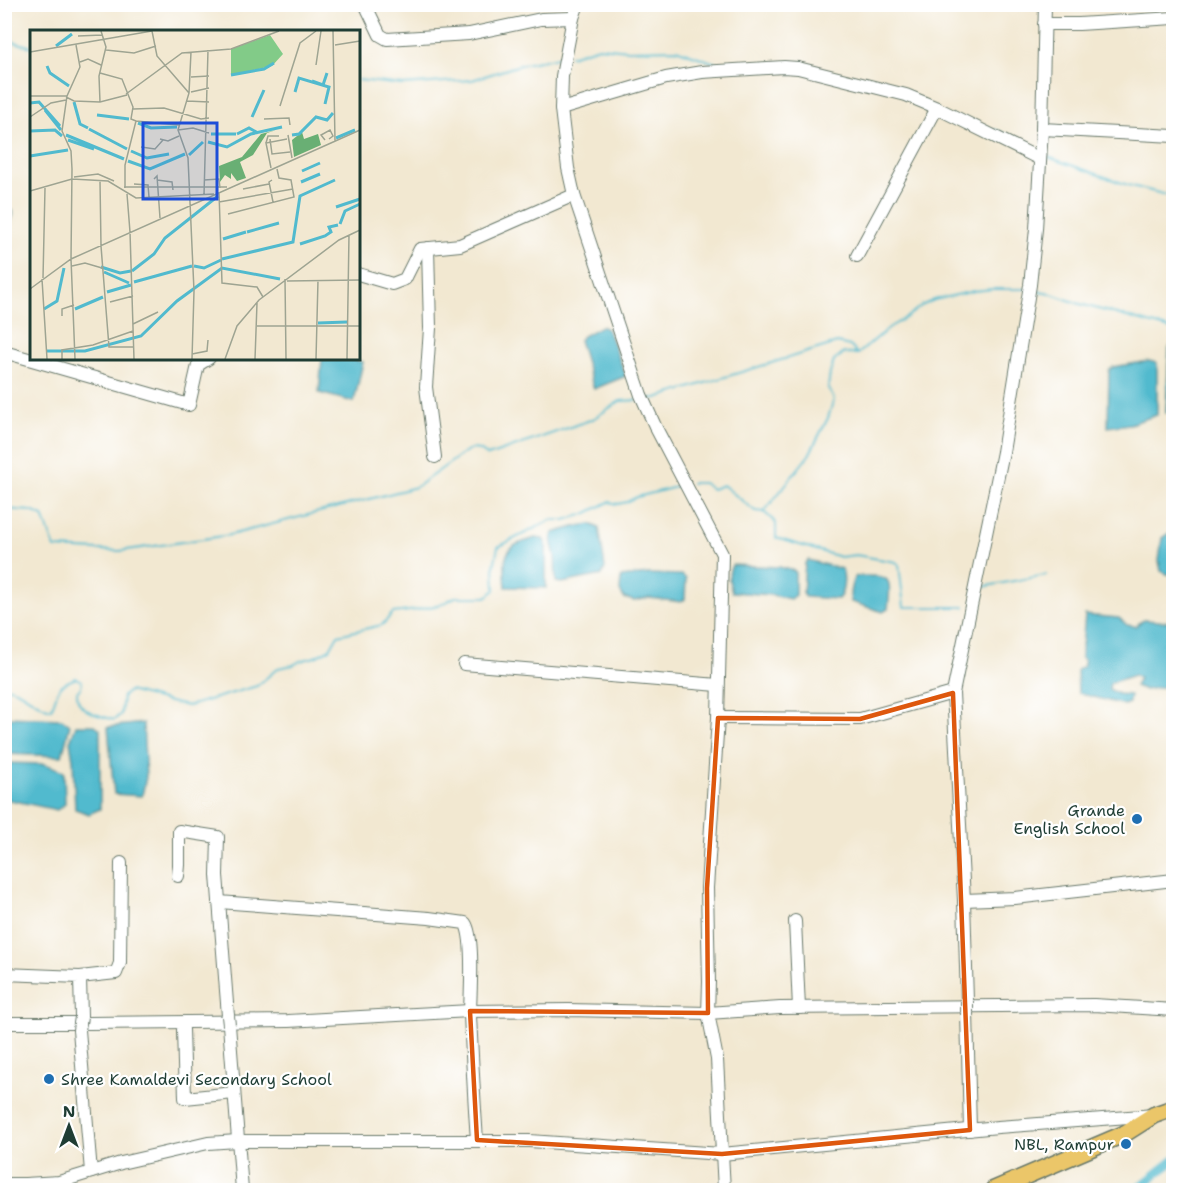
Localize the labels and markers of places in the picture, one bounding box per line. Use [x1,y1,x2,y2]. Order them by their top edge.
place label: Grande English School [1014,800,1125,839]
marker: Grande English School [1130,812,1144,826]
place label: Shree Kamaldevi Secondary School [61,1069,332,1090]
marker: Shree Kamaldevi Secondary School [42,1072,56,1086]
place label: NBL, Rampur [1014,1134,1114,1155]
marker: NBL, Rampur [1119,1137,1133,1151]

